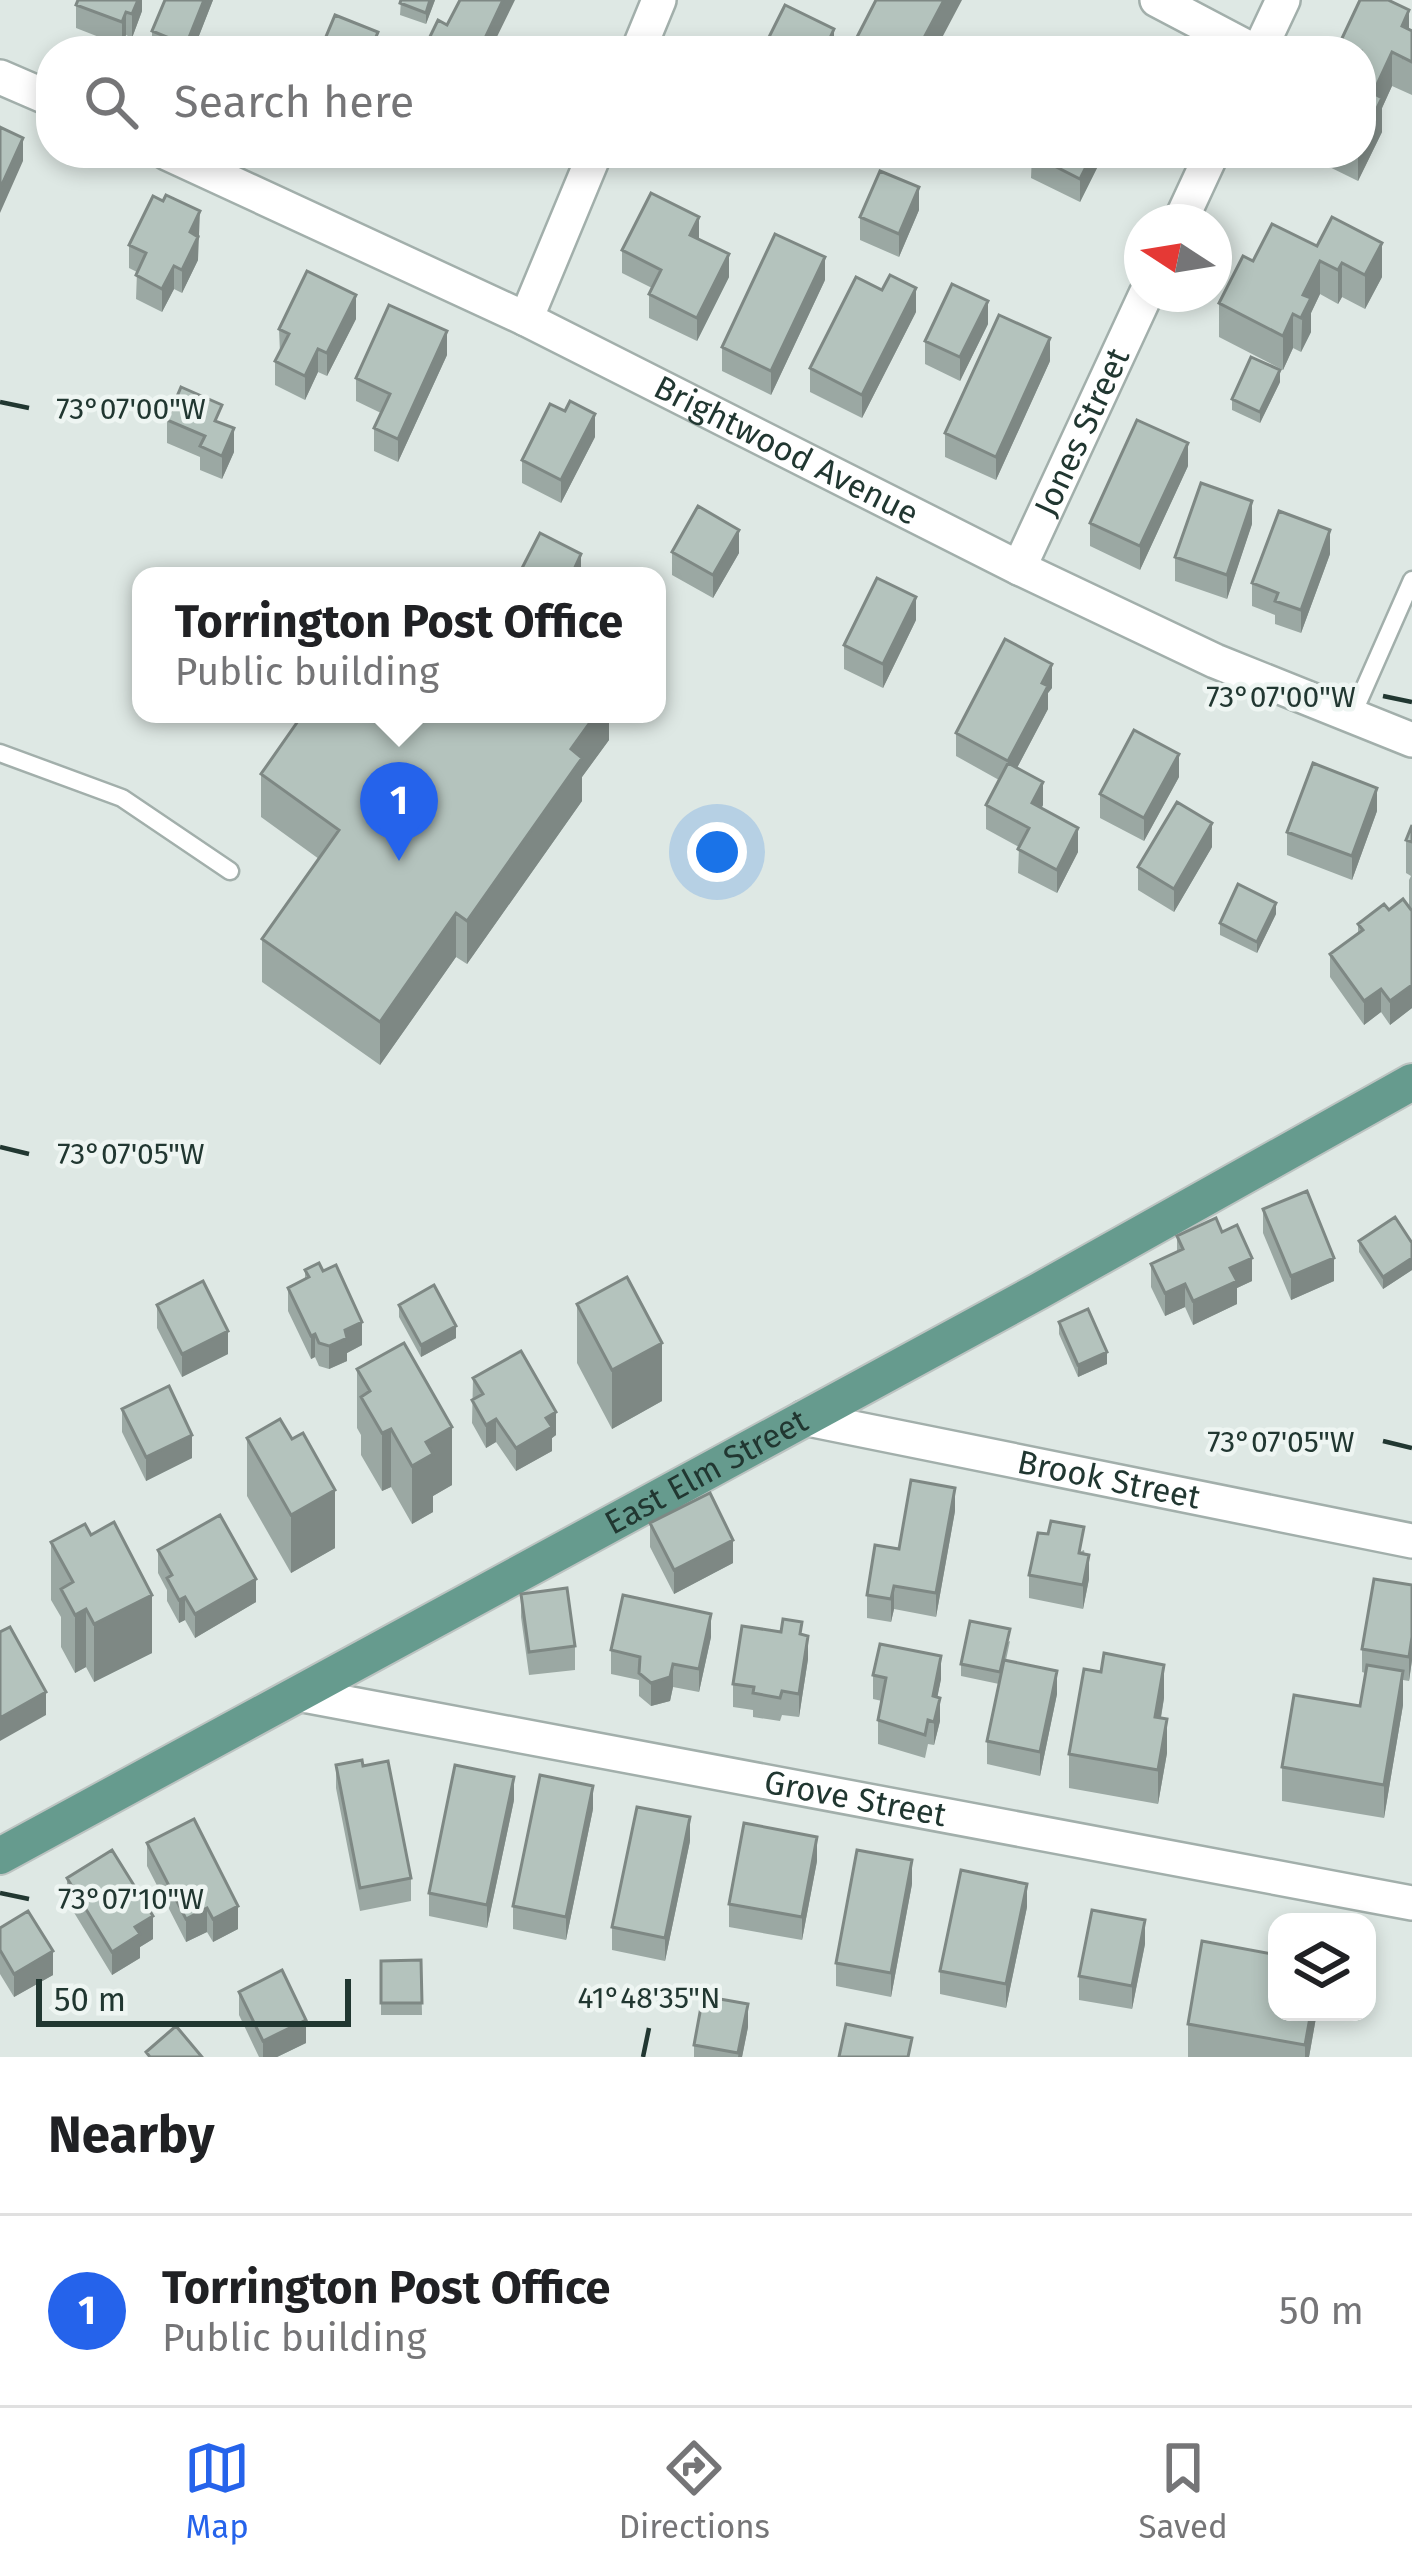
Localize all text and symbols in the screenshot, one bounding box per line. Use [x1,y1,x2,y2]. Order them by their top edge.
search box [36,36,1376,168]
icon: search [78,69,144,135]
text: Search here [174,75,414,129]
north arrow [1124,204,1232,312]
street label: Jones Street [1026,342,1138,522]
street label: Brightwood Avenue [647,367,925,534]
text: 73°07'00"W [56,391,206,427]
popup [132,567,666,723]
text: Torrington Post Office [175,595,623,649]
text: Public building [175,649,439,695]
text: 73°07'00"W [1206,679,1356,715]
pin: 1 [360,762,438,861]
your location [687,822,747,882]
text: 73°07'05"W [57,1136,205,1172]
street label: East Elm Street [598,1401,815,1543]
text: 73°07'05"W [1207,1424,1355,1460]
street label: Brook Street [1014,1442,1204,1518]
street label: Grove Street [761,1762,950,1835]
text: 73°07'10"W [58,1881,204,1917]
map controls [1268,1913,1376,2021]
button: layers [1268,1913,1376,2021]
scale bar [36,1973,351,2026]
text: 50 m [54,1980,126,2020]
text: 41°48'35"N [577,1980,721,2016]
text: Nearby [48,2104,214,2166]
text: Torrington Post Office [162,2261,610,2315]
text: 1 [78,2288,96,2334]
text: 50 m [1279,2288,1364,2334]
text: Public building [162,2315,426,2361]
tab: Map [184,2435,250,2547]
tab: Directions [619,2435,770,2547]
tab: Saved [1138,2435,1228,2547]

